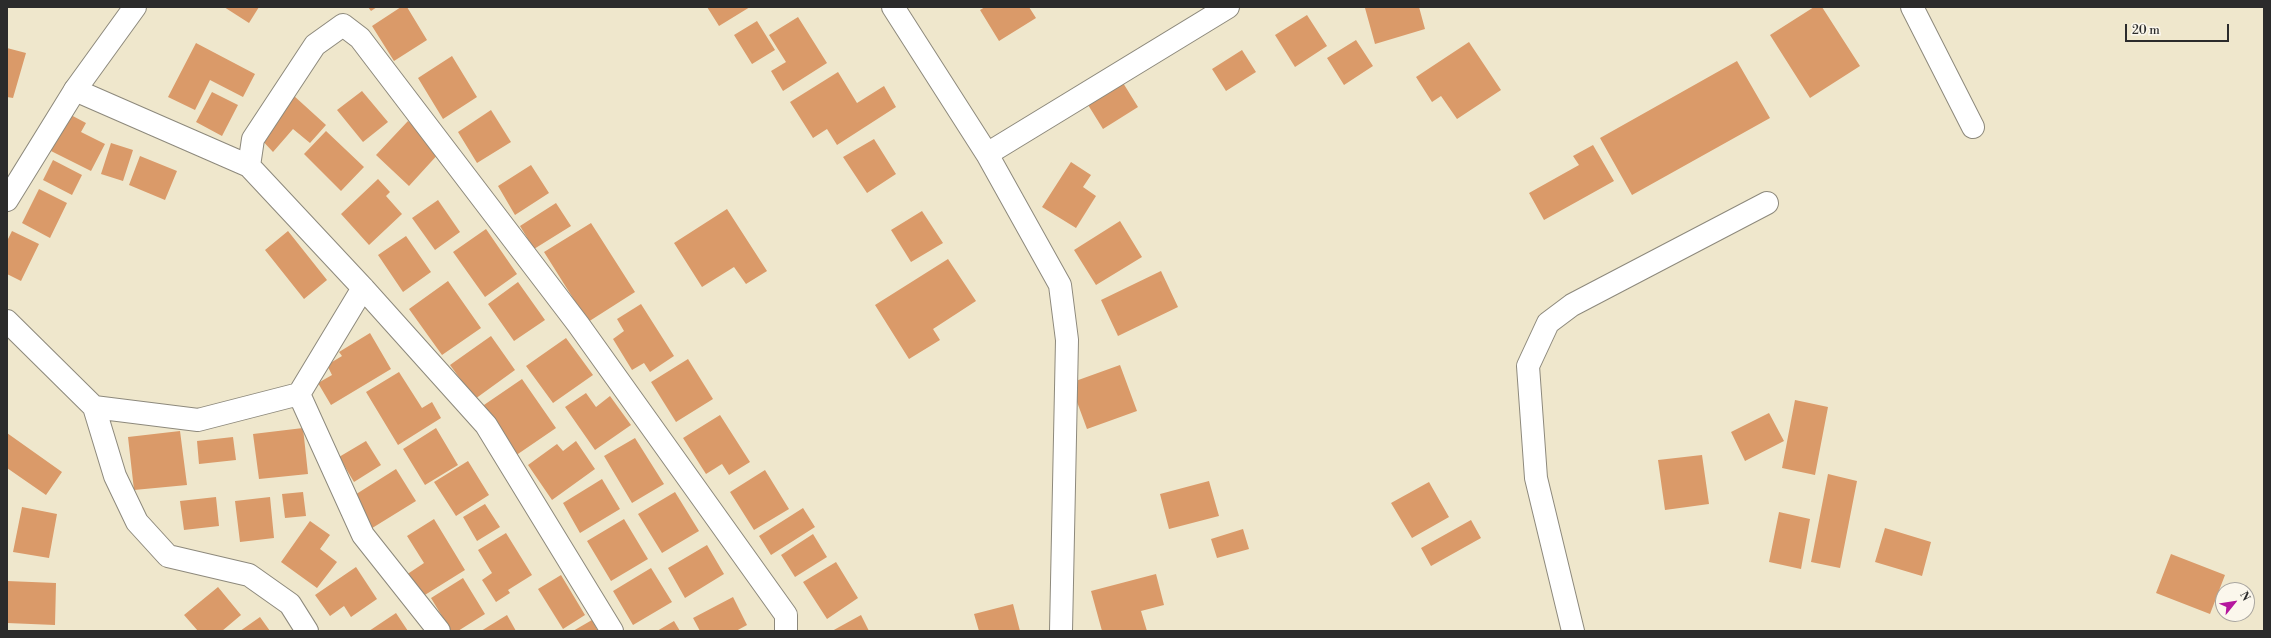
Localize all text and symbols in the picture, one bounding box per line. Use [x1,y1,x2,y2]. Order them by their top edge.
scale bar [2127,16,2231,42]
text: 20 m [2132,23,2160,38]
north arrow [2215,582,2255,622]
text: N [2236,589,2253,604]

